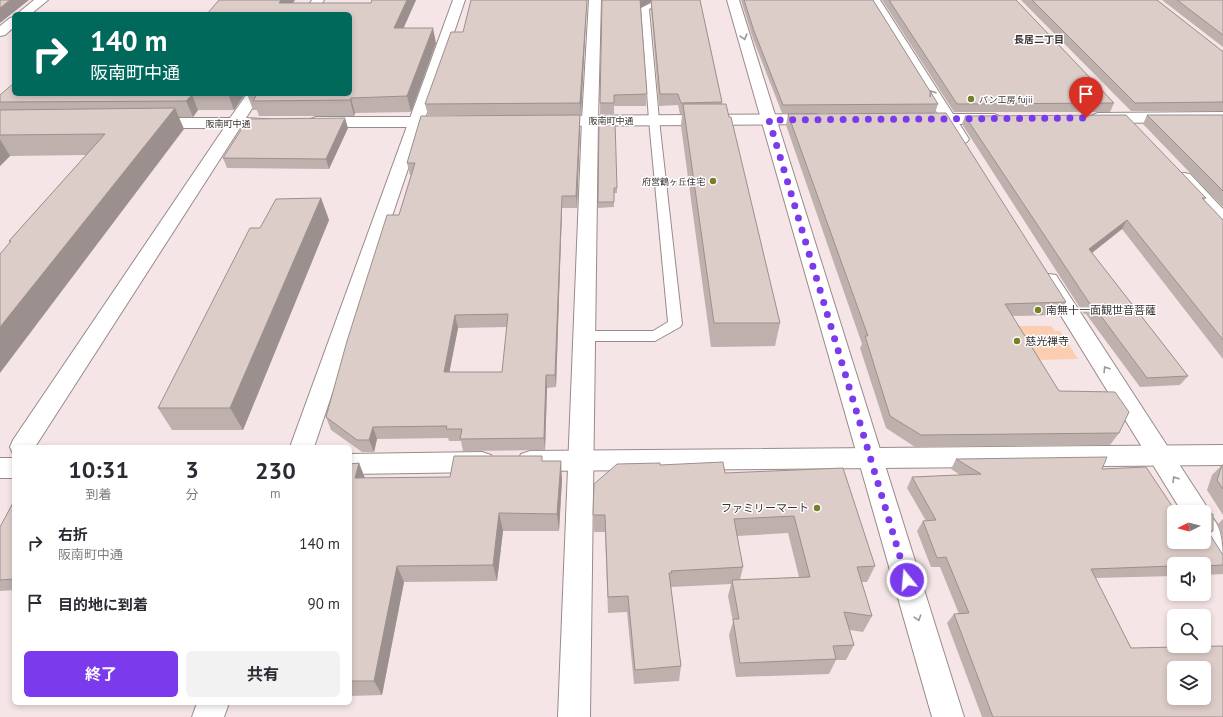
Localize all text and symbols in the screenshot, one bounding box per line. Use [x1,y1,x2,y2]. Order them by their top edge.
text: 140 m [90,22,167,59]
icon: right [24,28,76,80]
district label: 長居二丁目 [1014,33,1064,46]
one-way arrow [739,34,748,41]
text: 阪南町中通 [90,61,180,84]
pin [1069,77,1103,118]
icon: arrive [1075,83,1097,105]
one-way arrow [930,90,937,97]
marker: パン工房 fujii [966,94,976,104]
place label: パン工房 fujii [979,94,1033,105]
street label: 阪南町中通 [588,115,634,126]
street label: 阪南町中通 [205,118,251,129]
place label: 府営鶴ヶ丘住宅 [642,176,705,187]
marker: 府営鶴ヶ丘住宅 [708,176,718,186]
place label: 南無十一面観世音菩薩 [1046,303,1156,317]
marker: 南無十一面観世音菩薩 [1033,305,1043,315]
place label: 慈光禅寺 [1025,334,1069,348]
marker: 慈光禅寺 [1012,336,1022,346]
one-way arrow [1103,366,1110,373]
text: 10:31 [68,454,129,485]
text: 3 [185,454,199,485]
text: 230 [255,455,296,486]
one-way arrow [1172,476,1180,483]
text: m [270,485,281,502]
text: 到着 [86,486,112,503]
text: 分 [186,486,199,503]
place label: ファミリーマート [721,501,809,515]
marker: ファミリーマート [812,503,822,513]
north arrow [1167,505,1211,549]
map controls [1167,505,1211,705]
text: 右折 [58,525,88,544]
icon: right [24,532,46,554]
text: 140 m [299,534,340,553]
text: 阪南町中通 [58,546,123,563]
button: sound [1167,557,1211,601]
position arrow [886,559,928,601]
icon: arrive [24,592,46,614]
text: 90 m [307,594,340,613]
text: 目的地に到着 [58,595,148,614]
button: search [1167,609,1211,653]
one-way arrow [913,614,922,621]
button: 終了 [24,651,178,697]
button: 共有 [186,651,340,697]
button: layers [1167,661,1211,705]

